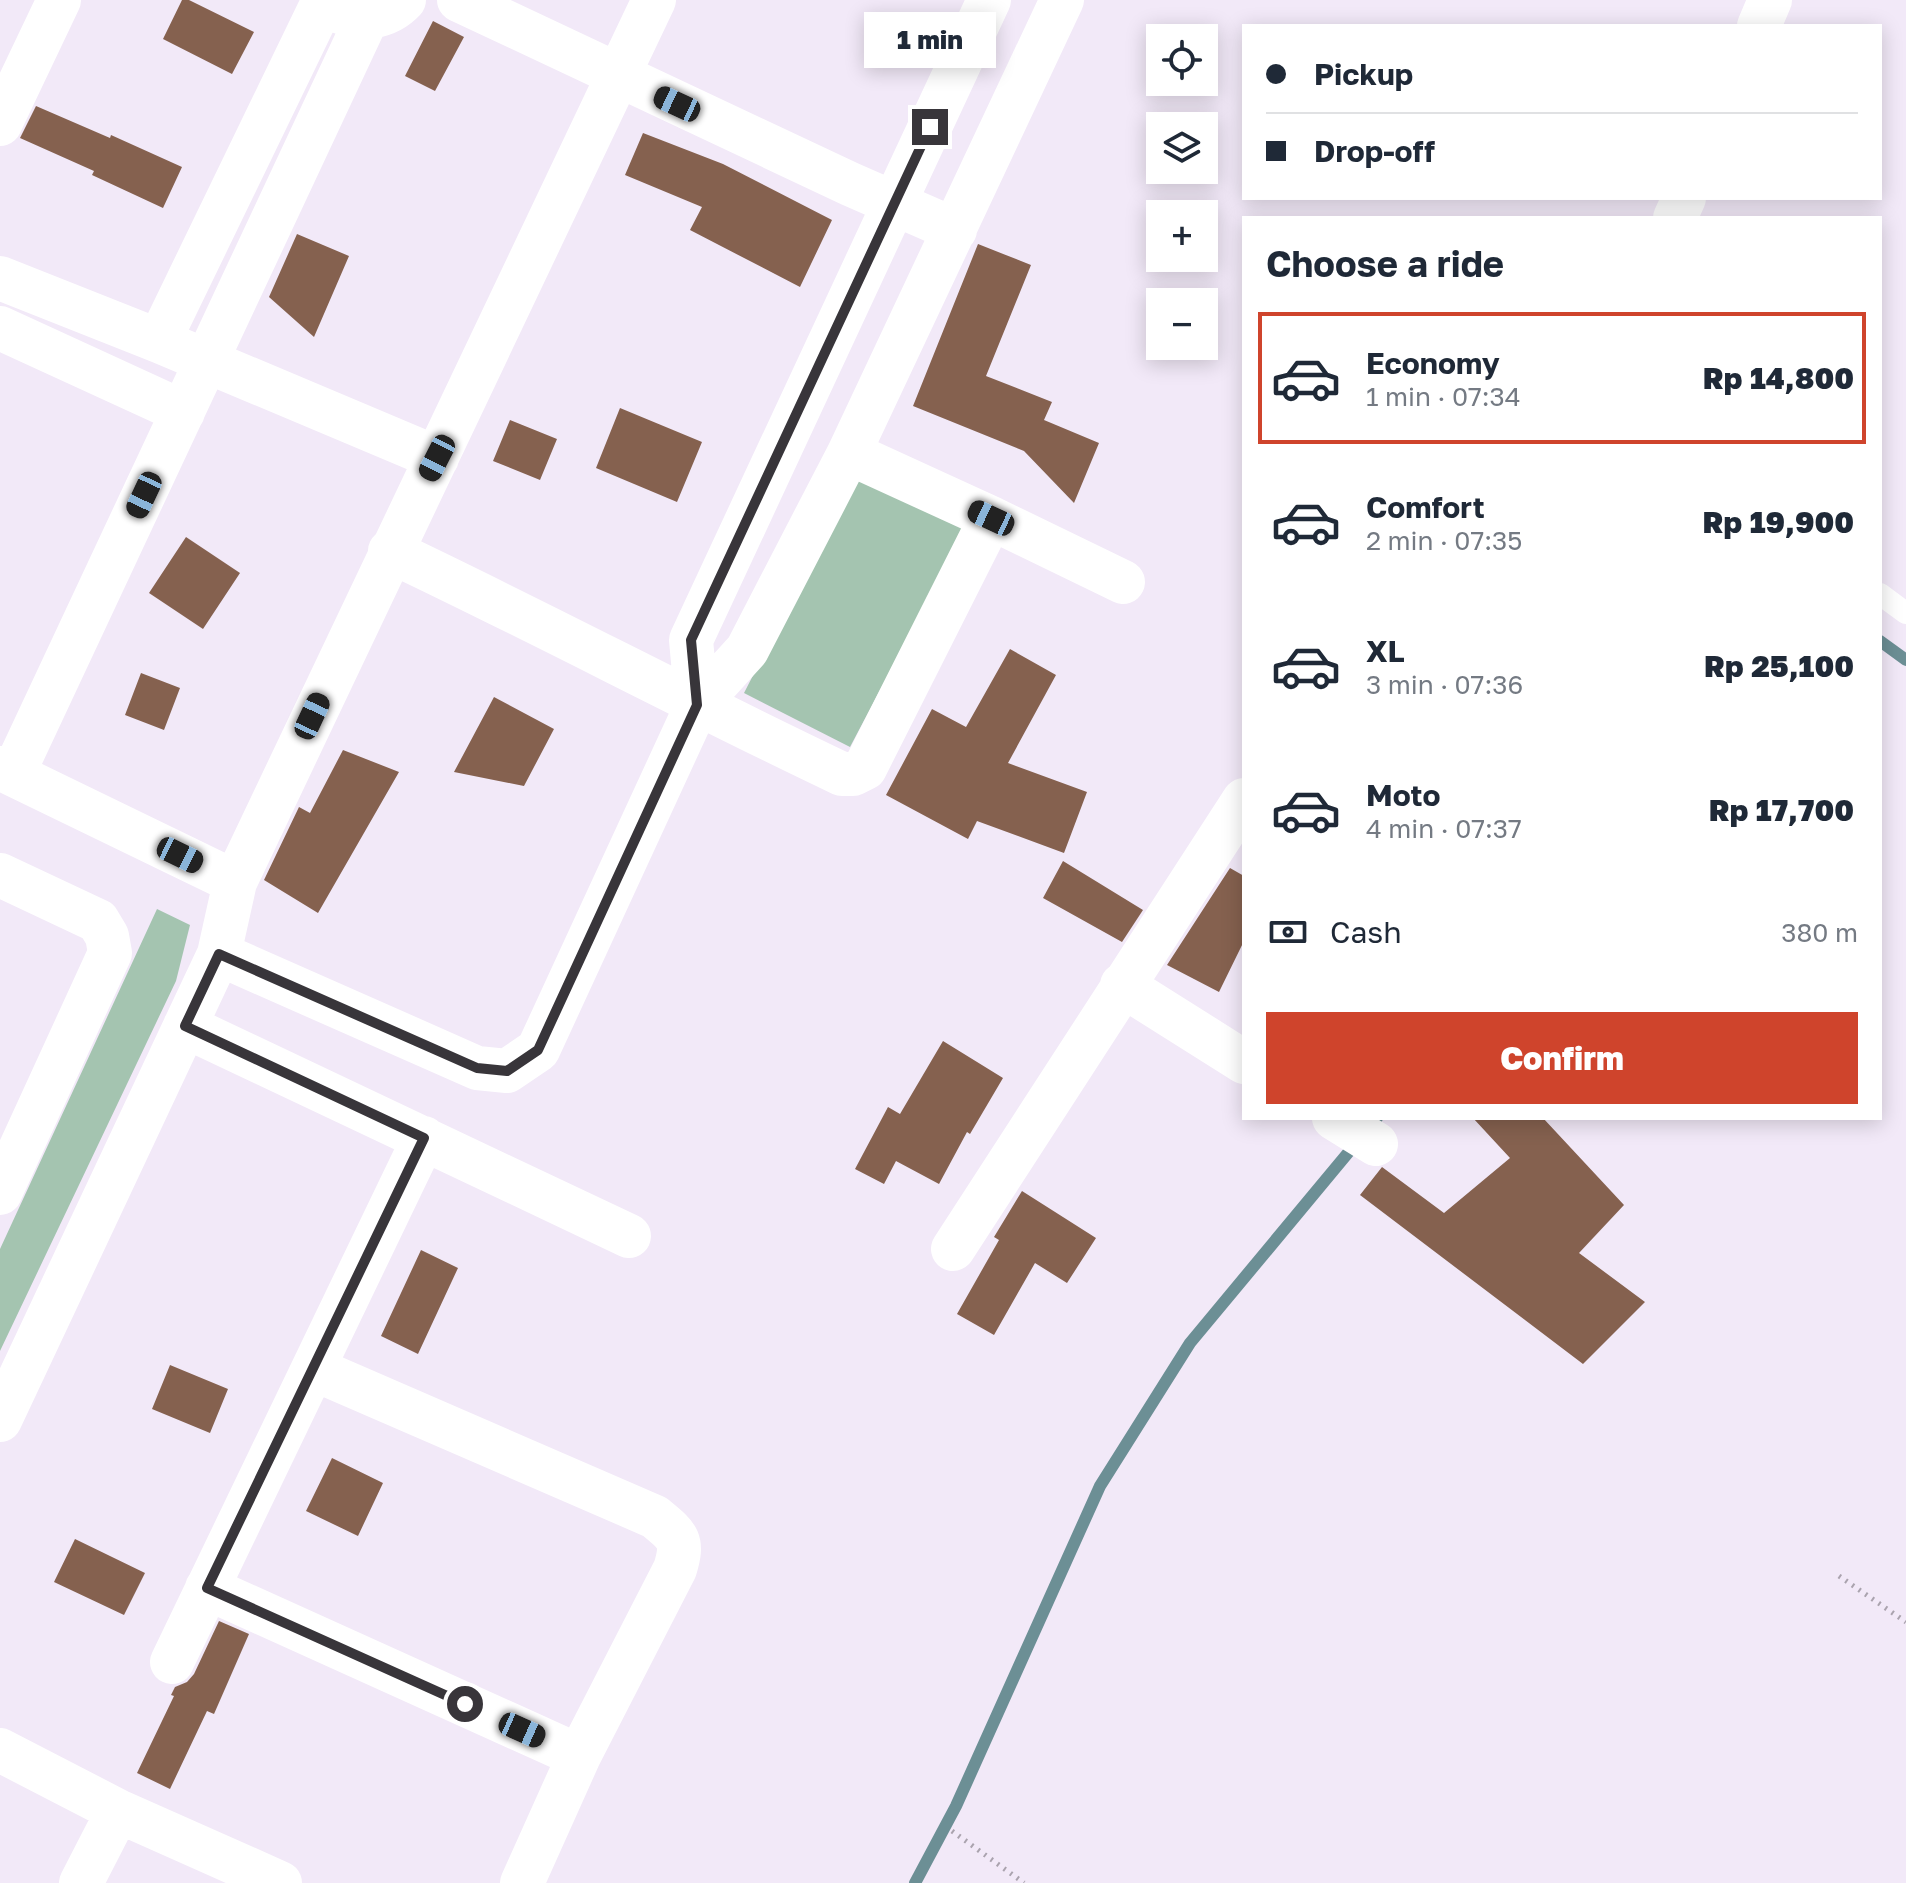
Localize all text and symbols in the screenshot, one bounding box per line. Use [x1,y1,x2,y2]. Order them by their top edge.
callout: 1 min [864,11,996,67]
text: 1 min [897,24,963,55]
map controls [1146,24,1218,360]
button: locate [1146,24,1218,96]
text: Pickup [1314,56,1413,92]
car [650,83,704,125]
route end [912,109,948,145]
button: layers [1146,112,1218,184]
text: Drop-off [1314,133,1435,169]
button: + [1146,200,1218,272]
text: Choose a ride [1266,242,1504,285]
button: − [1146,288,1218,360]
icon: car [1270,342,1342,414]
text: Economy [1366,345,1500,381]
text: Rp 14,800 [1703,360,1854,396]
text: 1 min · 07:34 [1366,381,1521,412]
car [415,431,459,485]
car [123,468,165,522]
icon: car [1270,486,1342,558]
text: Comfort [1366,489,1485,525]
car [964,497,1018,539]
text: Rp 19,900 [1703,504,1854,540]
text: 2 min · 07:35 [1366,525,1522,556]
icon: car [1270,630,1342,702]
text: XL [1366,633,1405,669]
text: Rp 25,100 [1704,648,1854,684]
text: 3 min · 07:36 [1366,669,1523,700]
car [291,689,333,743]
icon: car [1270,774,1342,846]
text: Moto [1366,777,1441,813]
text: Rp 17,700 [1709,792,1854,828]
text: 4 min · 07:37 [1366,813,1522,844]
car [153,834,207,876]
icon: cash [1266,910,1310,954]
text: Cash [1330,914,1402,950]
text: 380 m [1781,917,1858,948]
button: Confirm [1266,1012,1858,1104]
route start [447,1686,483,1722]
car [495,1709,549,1751]

